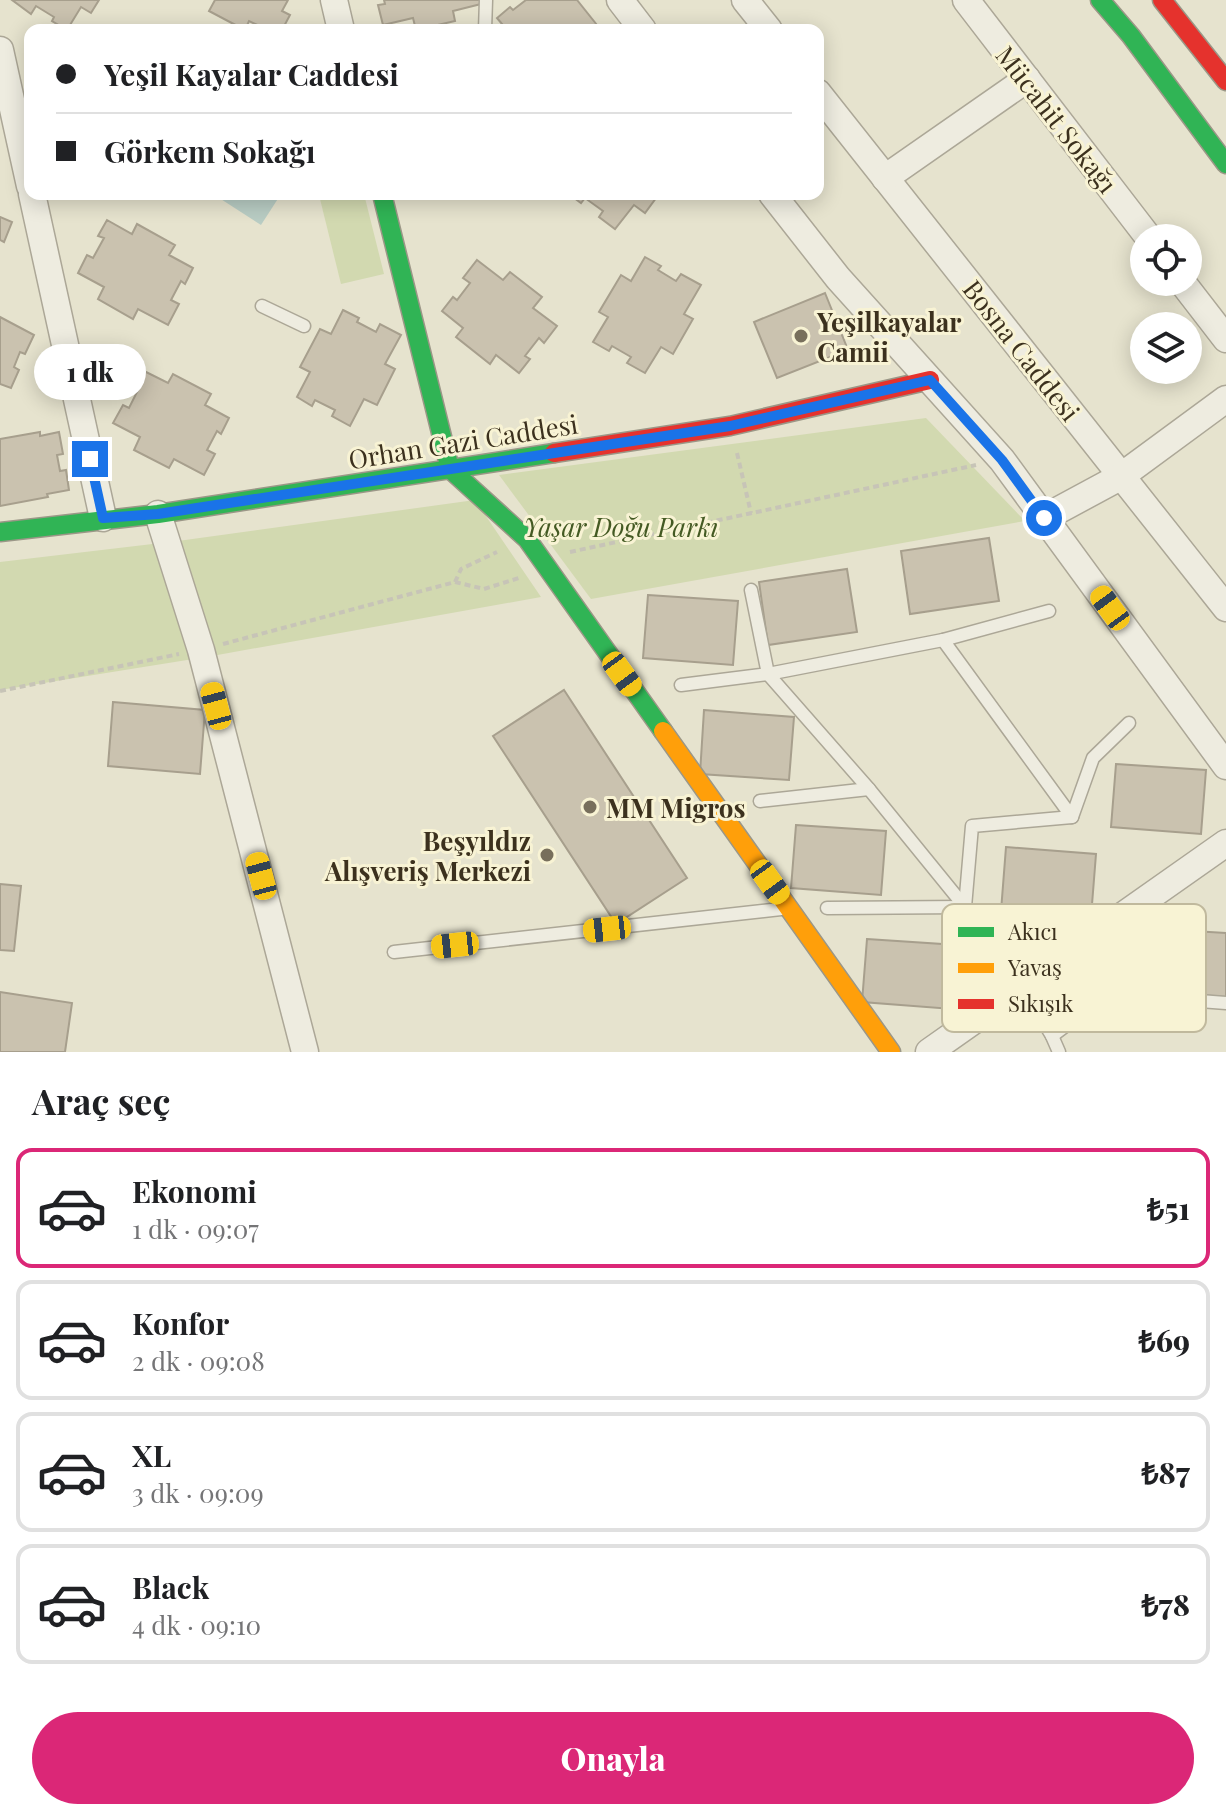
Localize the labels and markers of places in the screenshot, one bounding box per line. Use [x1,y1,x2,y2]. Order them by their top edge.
place label: Yeşilkayalar Camii [816,304,961,369]
marker: Yeşilkayalar Camii [792,327,810,345]
place label: MM Migros [606,790,745,825]
marker: MM Migros [581,798,599,816]
place label: Beşyıldız Alışveriş Merkezi [324,823,531,888]
marker: Beşyıldız Alışveriş Merkezi [538,846,556,864]

